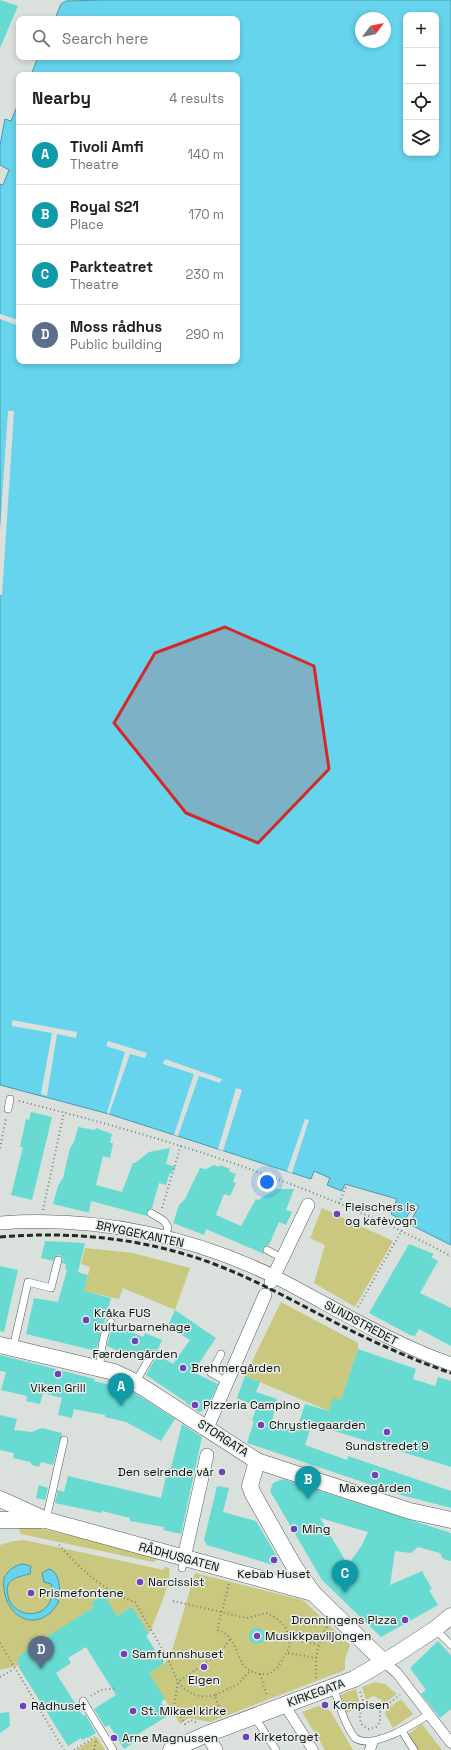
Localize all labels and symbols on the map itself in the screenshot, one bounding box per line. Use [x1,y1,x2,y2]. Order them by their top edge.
north arrow [355,12,391,48]
your location [257,1172,277,1192]
place label: Fleischers is og kafèvogn [345,1199,417,1229]
marker: Fleischers is og kafèvogn [332,1209,342,1219]
street label: BRYGGEKANTEN [95,1217,185,1251]
street label: SUNDSTREDET [321,1297,401,1349]
place label: Kråka FUS kulturbarnehage [94,1305,191,1335]
marker: Kråka FUS kulturbarnehage [81,1315,91,1325]
marker: Færdengården [130,1336,140,1346]
place label: Færdengården [92,1346,178,1362]
place label: Brehmergården [191,1360,281,1376]
marker: Brehmergården [178,1363,188,1373]
marker: Viken Grill [53,1369,63,1379]
pin: A [108,1373,134,1406]
place label: Viken Grill [30,1380,86,1396]
place label: Pizzeria Campino [203,1397,300,1413]
marker: Pizzeria Campino [190,1400,200,1410]
street label: STORGATA [194,1416,252,1461]
place label: Chrystiegaarden [269,1417,366,1433]
marker: Chrystiegaarden [256,1420,266,1430]
marker: Sundstredet 9 [382,1427,392,1437]
place label: Sundstredet 9 [345,1438,429,1454]
place label: Den seirende vår [118,1464,214,1480]
pin: B [295,1466,321,1499]
marker: Den seirende vår [217,1467,227,1477]
marker: Maxegården [370,1470,380,1480]
place label: Maxegården [339,1480,411,1496]
place label: Ming [302,1521,330,1537]
marker: Ming [289,1524,299,1534]
street label: RÅDHUSGATEN [137,1539,221,1575]
marker: Kebab Huset [269,1555,279,1565]
pin: C [332,1560,358,1593]
place label: Kebab Huset [237,1566,311,1582]
place label: Narcissist [148,1574,205,1590]
marker: Narcissist [135,1577,145,1587]
place label: Prismefontene [39,1585,124,1601]
marker: Prismefontene [26,1588,36,1598]
place label: Dronningens Pizza [291,1612,397,1628]
marker: Dronningens Pizza [400,1615,410,1625]
place label: Musikkpaviljongen [265,1628,371,1644]
marker: Musikkpaviljongen [252,1631,262,1641]
pin: D [28,1636,54,1669]
place label: Samfunnshuset [132,1646,223,1662]
marker: Samfunnshuset [119,1649,129,1659]
marker: Elgen [199,1662,209,1672]
place label: Elgen [188,1672,220,1688]
street label: KIRKEGATA [285,1675,347,1711]
place label: Kompisen [333,1697,389,1713]
place label: Rådhuset [31,1698,86,1714]
marker: Kompisen [320,1700,330,1710]
marker: Rådhuset [18,1701,28,1711]
place label: St. Mikael kirke [141,1703,226,1719]
marker: St. Mikael kirke [128,1706,138,1716]
place label: Kirketorget [254,1729,319,1745]
place label: Arne Magnussen [122,1730,218,1746]
marker: Kirketorget [241,1732,251,1742]
marker: Arne Magnussen [109,1733,119,1743]

